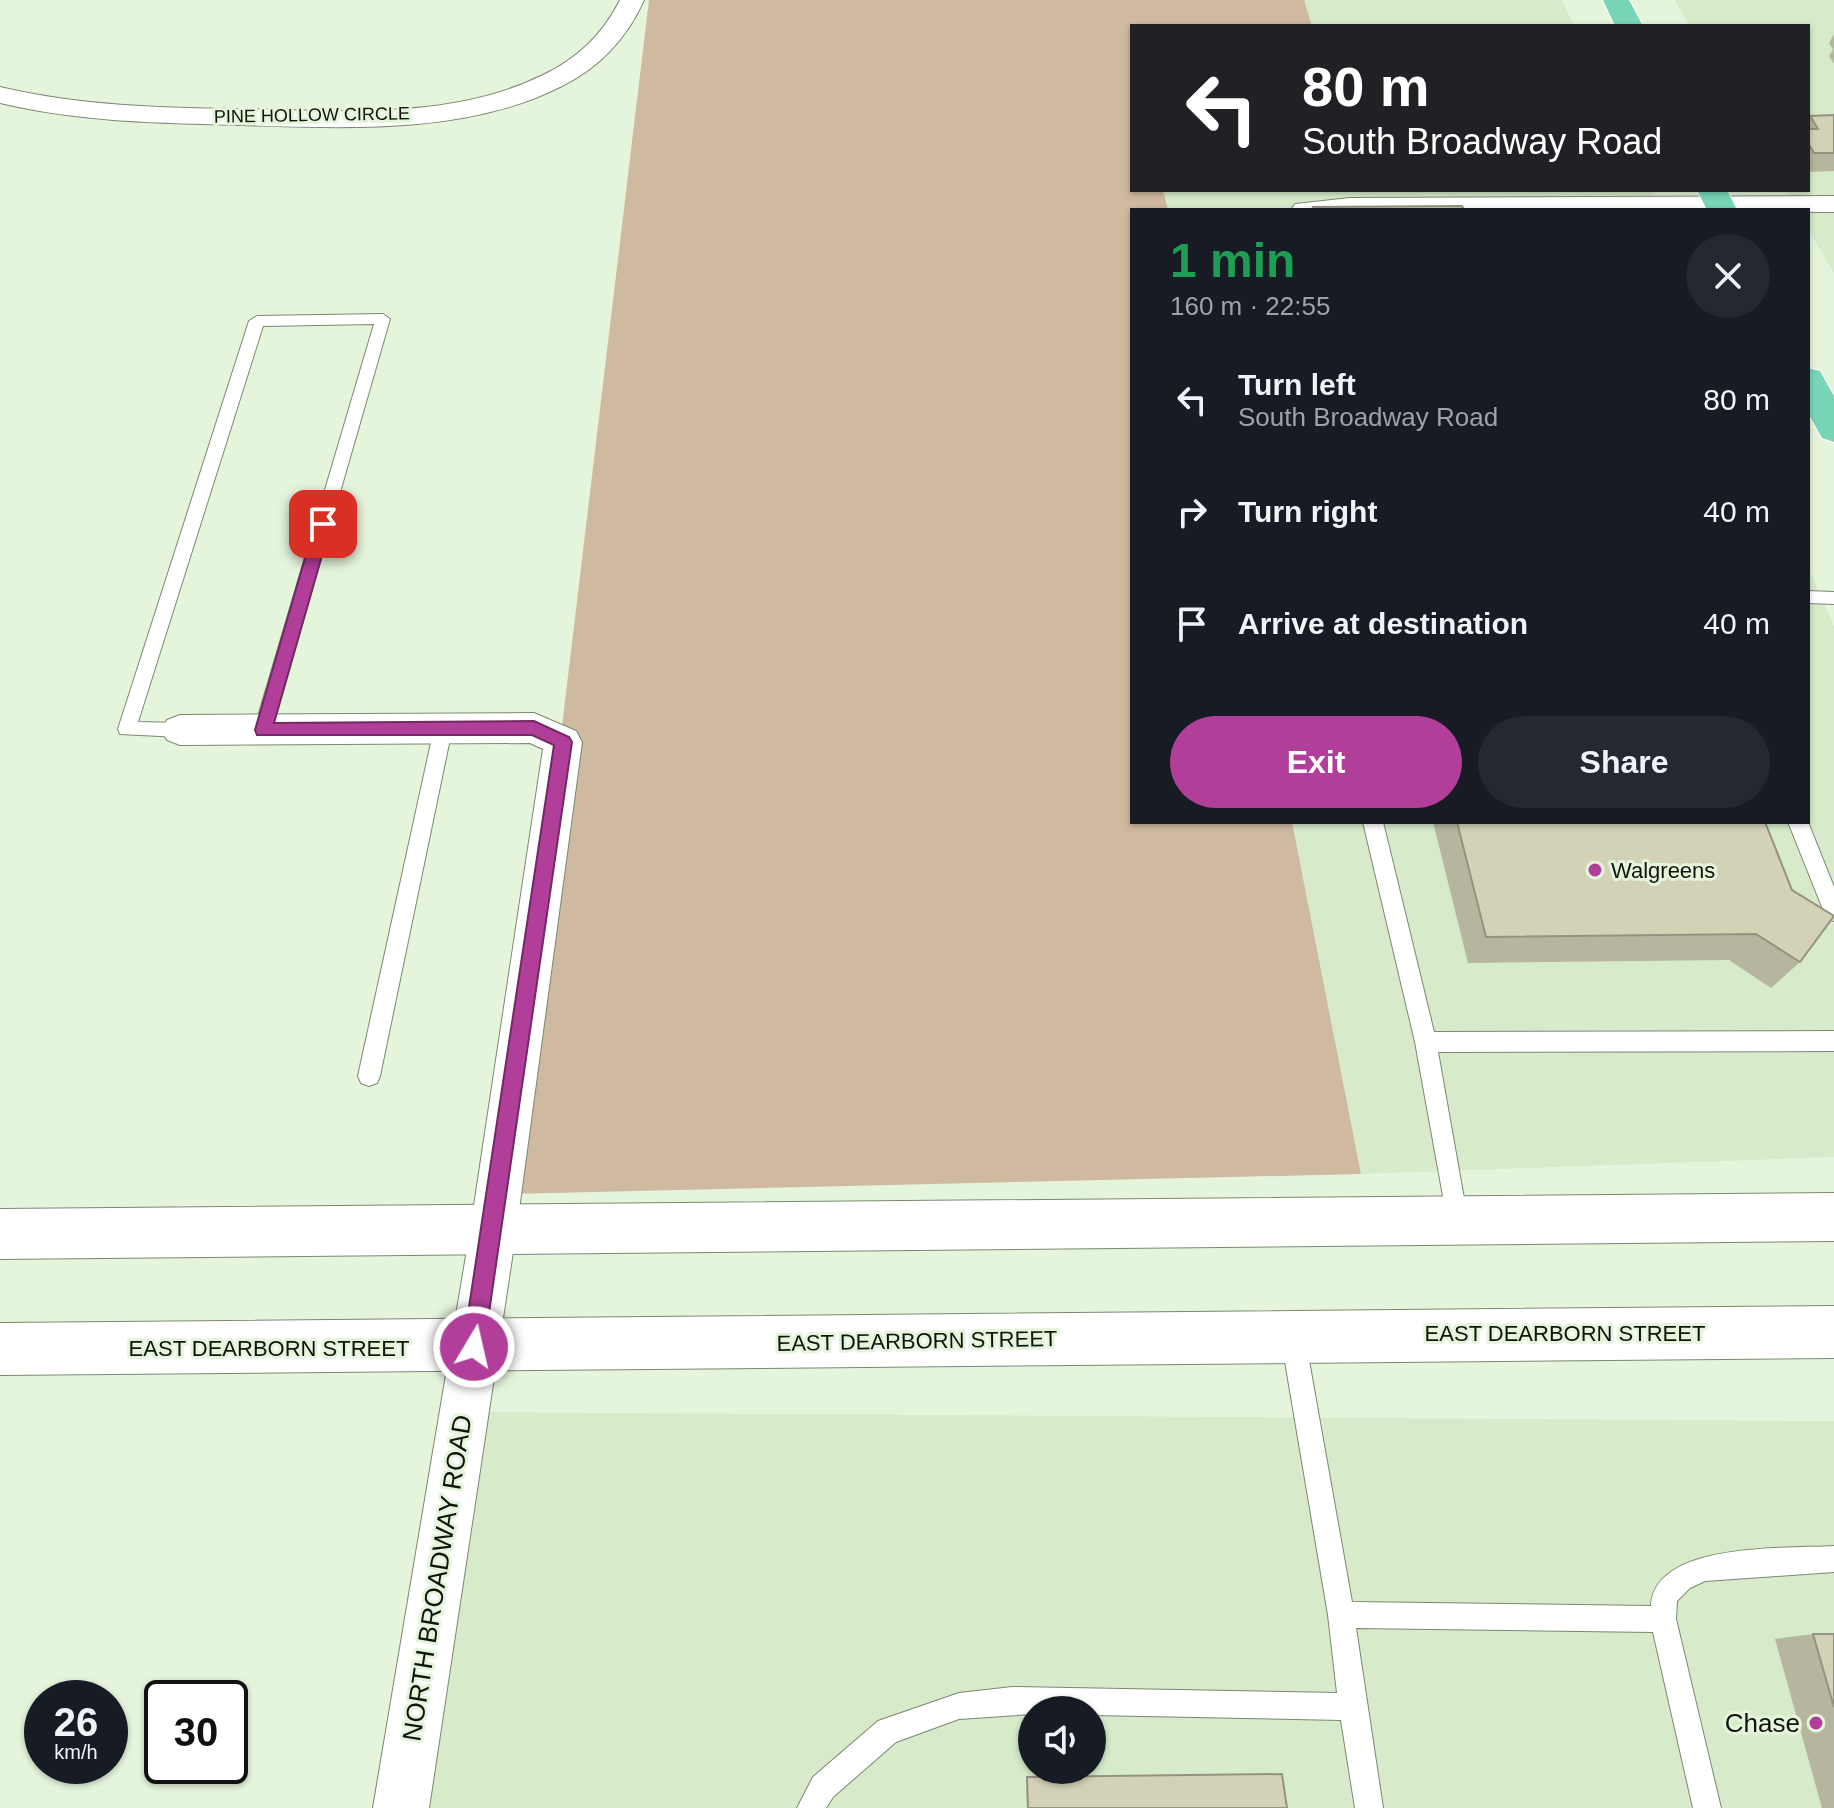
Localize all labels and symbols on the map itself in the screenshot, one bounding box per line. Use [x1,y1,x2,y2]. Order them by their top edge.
street label: PINE HOLLOW CIRCLE [214,103,410,127]
pin [289,490,357,558]
place label: Walgreens [1611,858,1715,883]
marker: Walgreens [1586,861,1604,879]
position arrow [432,1305,516,1389]
street label: EAST DEARBORN STREET [1425,1321,1705,1346]
street label: EAST DEARBORN STREET [776,1326,1058,1356]
street label: EAST DEARBORN STREET [129,1336,409,1361]
street label: NORTH BROADWAY ROAD [396,1413,478,1743]
speed limit sign: 30 [144,1680,248,1784]
place label: Chase [1725,1708,1800,1738]
marker: Chase [1807,1714,1825,1732]

